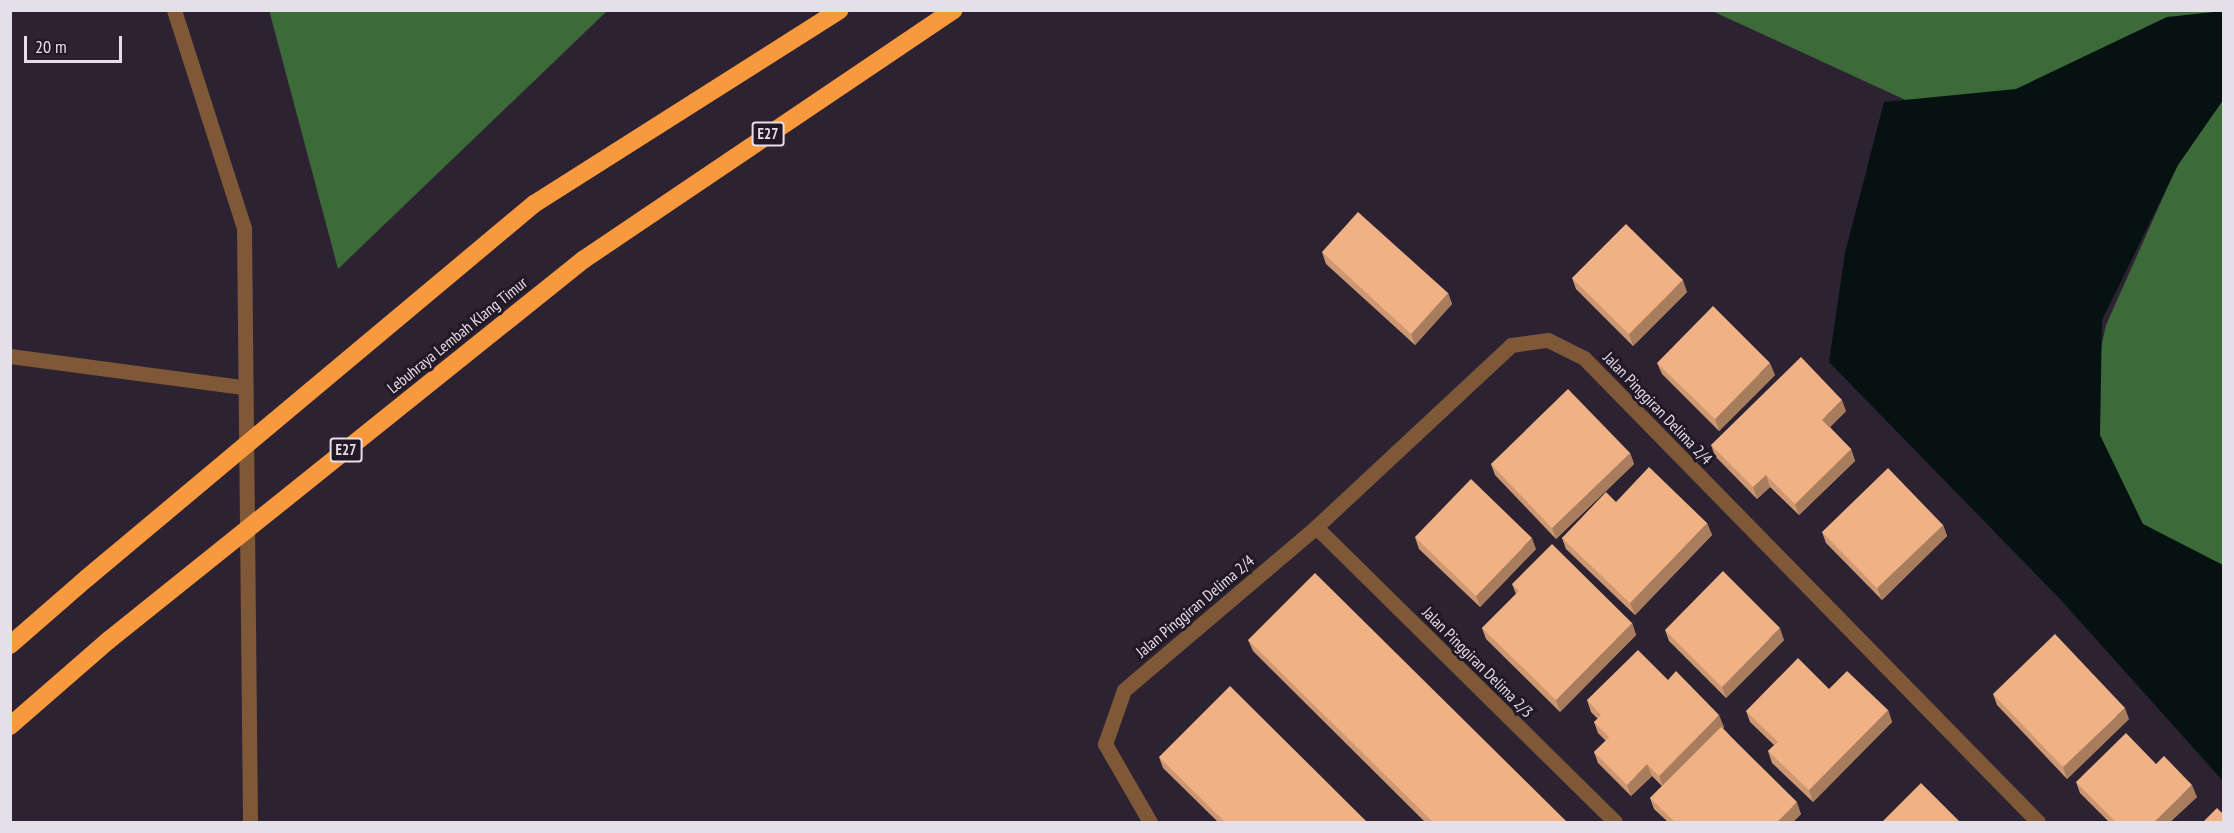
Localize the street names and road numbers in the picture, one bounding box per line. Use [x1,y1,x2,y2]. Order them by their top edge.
road number: E27 [752,122,784,146]
street label: Lebuhraya Lembah Klang Timur [383,273,531,397]
street label: Jalan Pinggiran Delima 2/4 [1600,348,1716,468]
road number: E27 [330,438,362,462]
street label: Jalan Pinggiran Delima 2/4 [1132,551,1258,661]
street label: Jalan Pinggiran Delima 2/3 [1419,603,1537,721]

